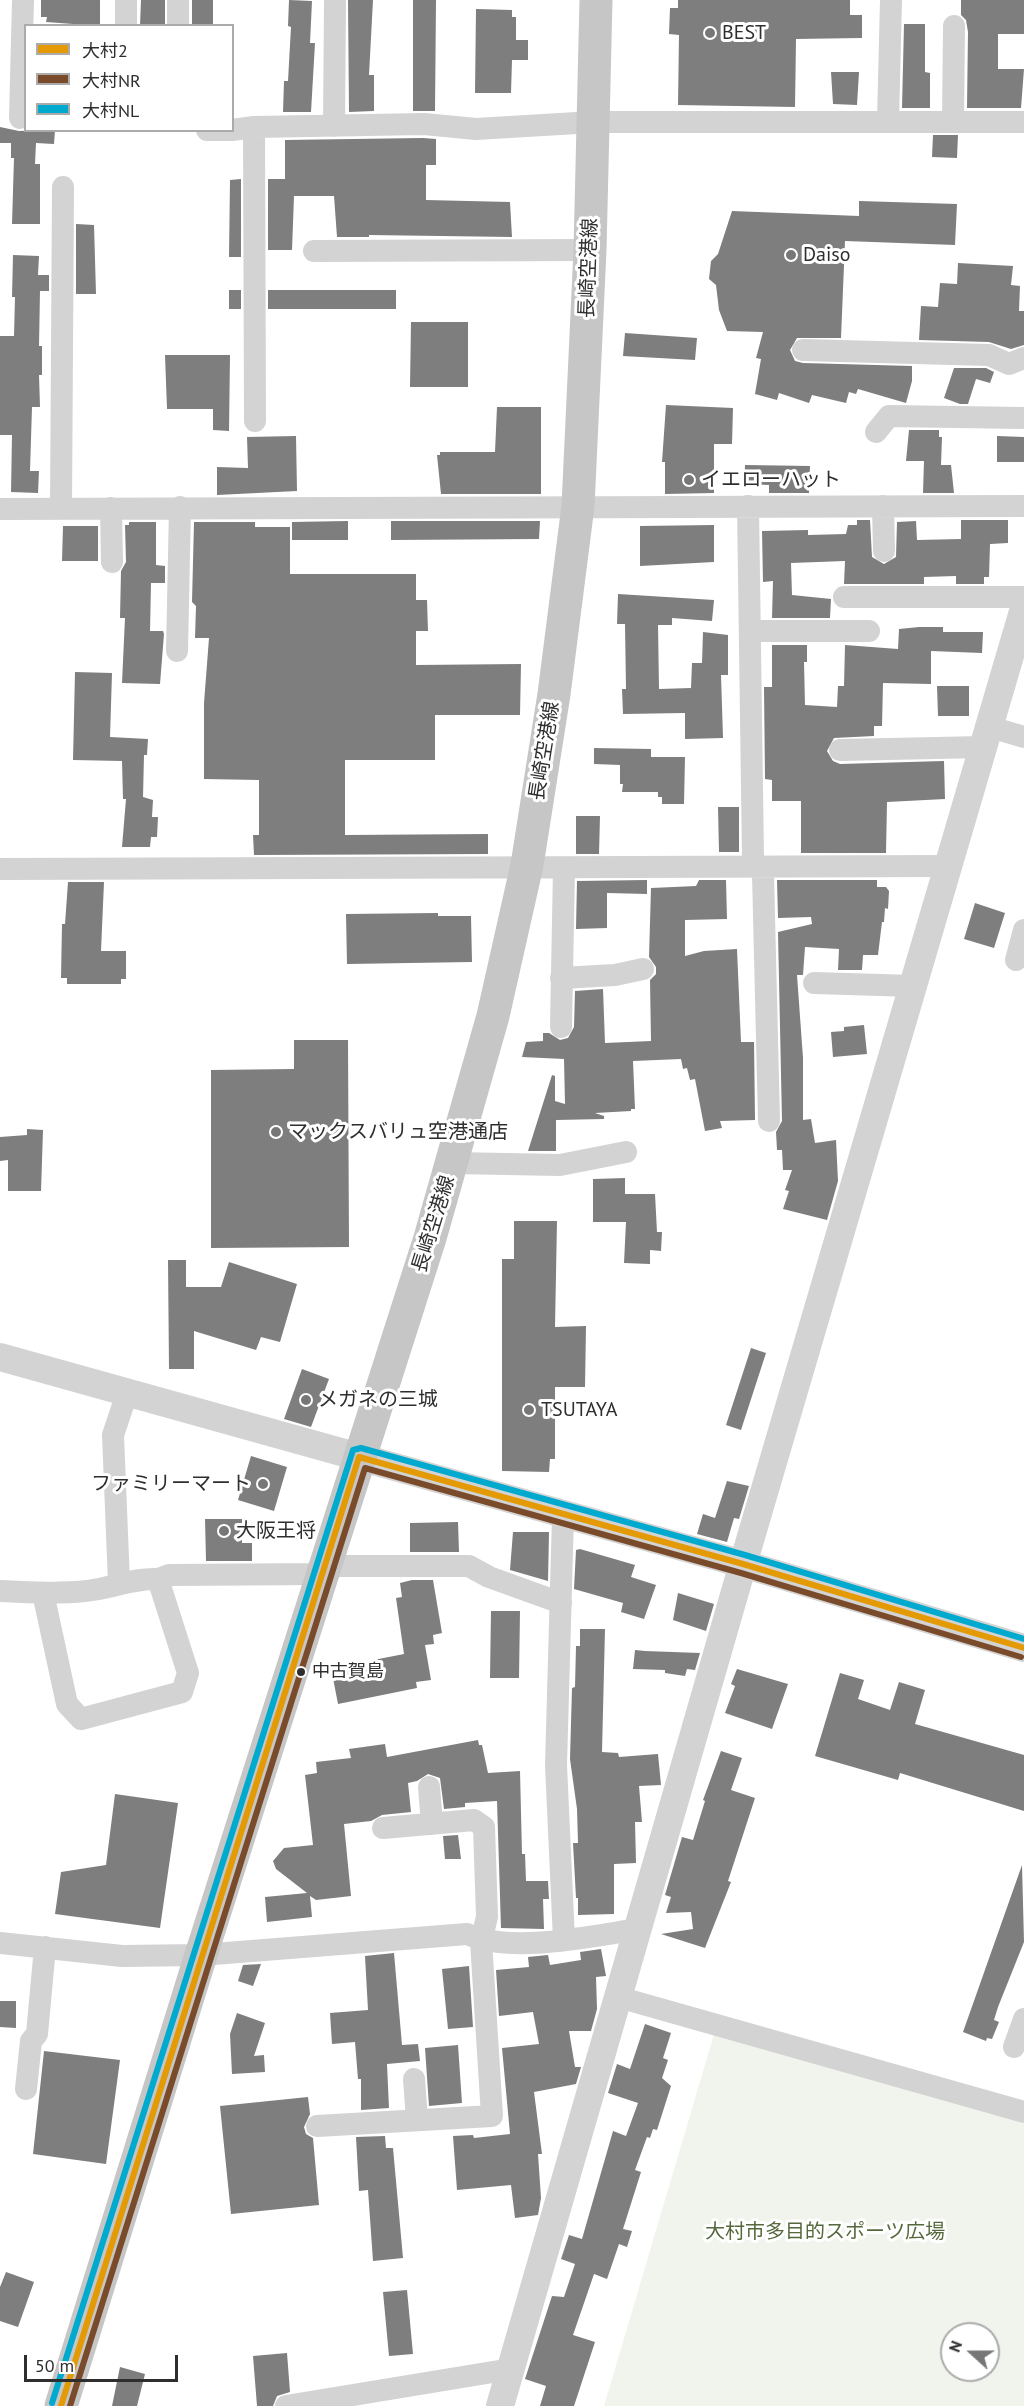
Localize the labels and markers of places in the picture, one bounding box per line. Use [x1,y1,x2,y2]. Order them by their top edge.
place label: BEST [722,21,766,45]
marker: BEST [703,26,717,40]
place label: Daiso [803,243,850,267]
marker: Daiso [784,248,798,262]
place label: イエローハット [701,468,841,492]
marker: イエローハット [682,473,696,487]
place label: マックスバリュ空港通店 [288,1120,508,1144]
marker: マックスバリュ空港通店 [269,1125,283,1139]
place label: メガネの三城 [318,1388,438,1412]
marker: メガネの三城 [299,1393,313,1407]
place label: TSUTAYA [541,1398,617,1422]
marker: TSUTAYA [522,1403,536,1417]
place label: ファミリーマート [91,1472,251,1496]
marker: ファミリーマート [256,1477,270,1491]
place label: 大阪王将 [236,1519,316,1543]
marker: 大阪王将 [217,1524,231,1538]
place label: 中古賀島 [312,1661,384,1683]
marker: 中古賀島 [295,1666,307,1678]

